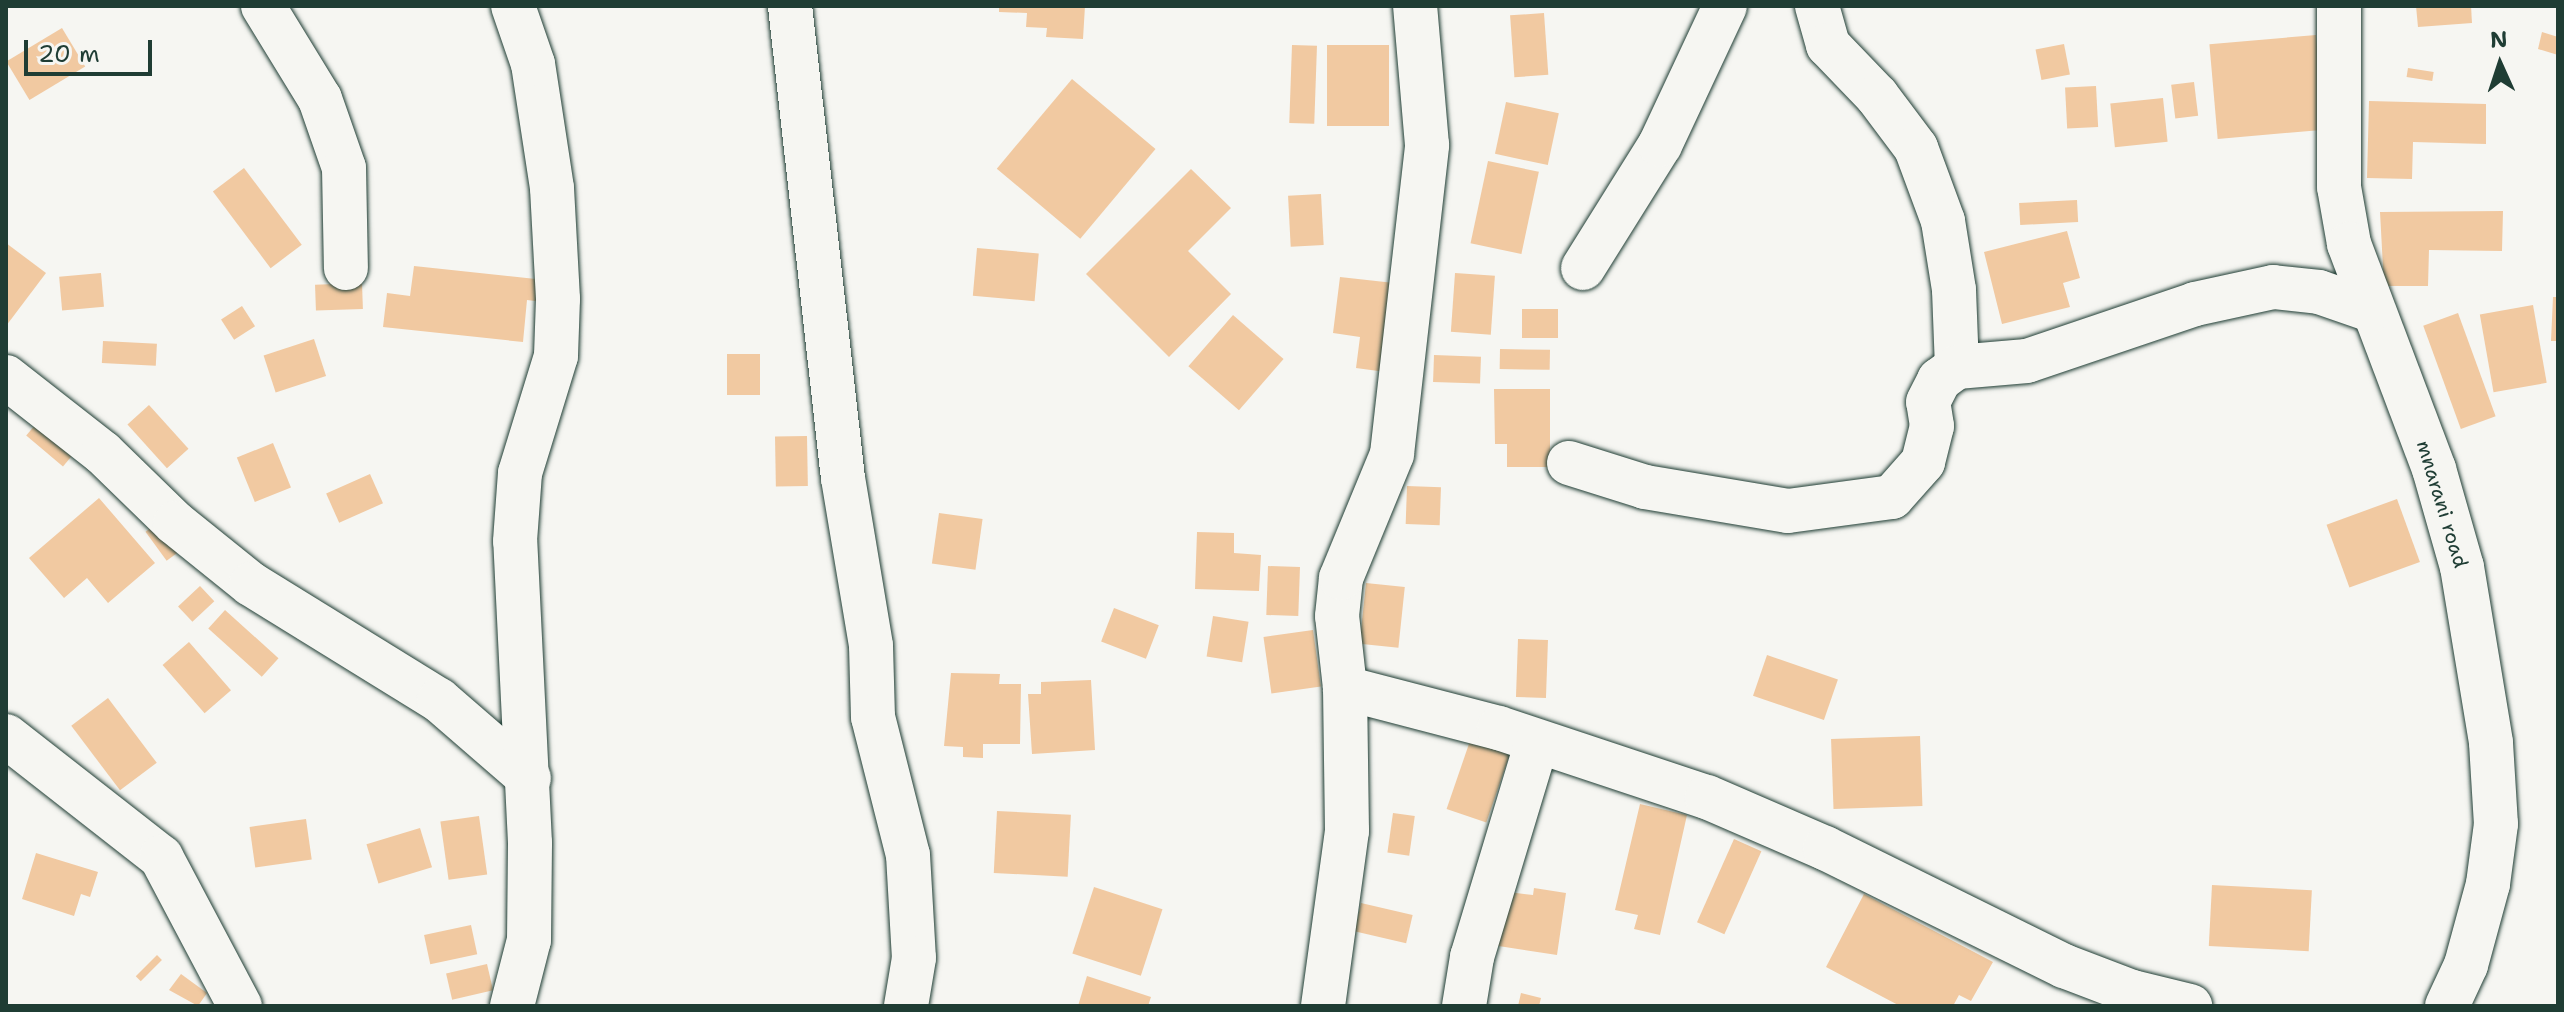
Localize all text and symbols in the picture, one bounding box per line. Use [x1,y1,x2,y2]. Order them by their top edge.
scale bar [28,24,156,74]
north arrow [2460,24,2540,104]
text: N [2489,25,2508,54]
text: 20 m [38,38,100,70]
street label: mnarani road [2411,437,2473,571]

